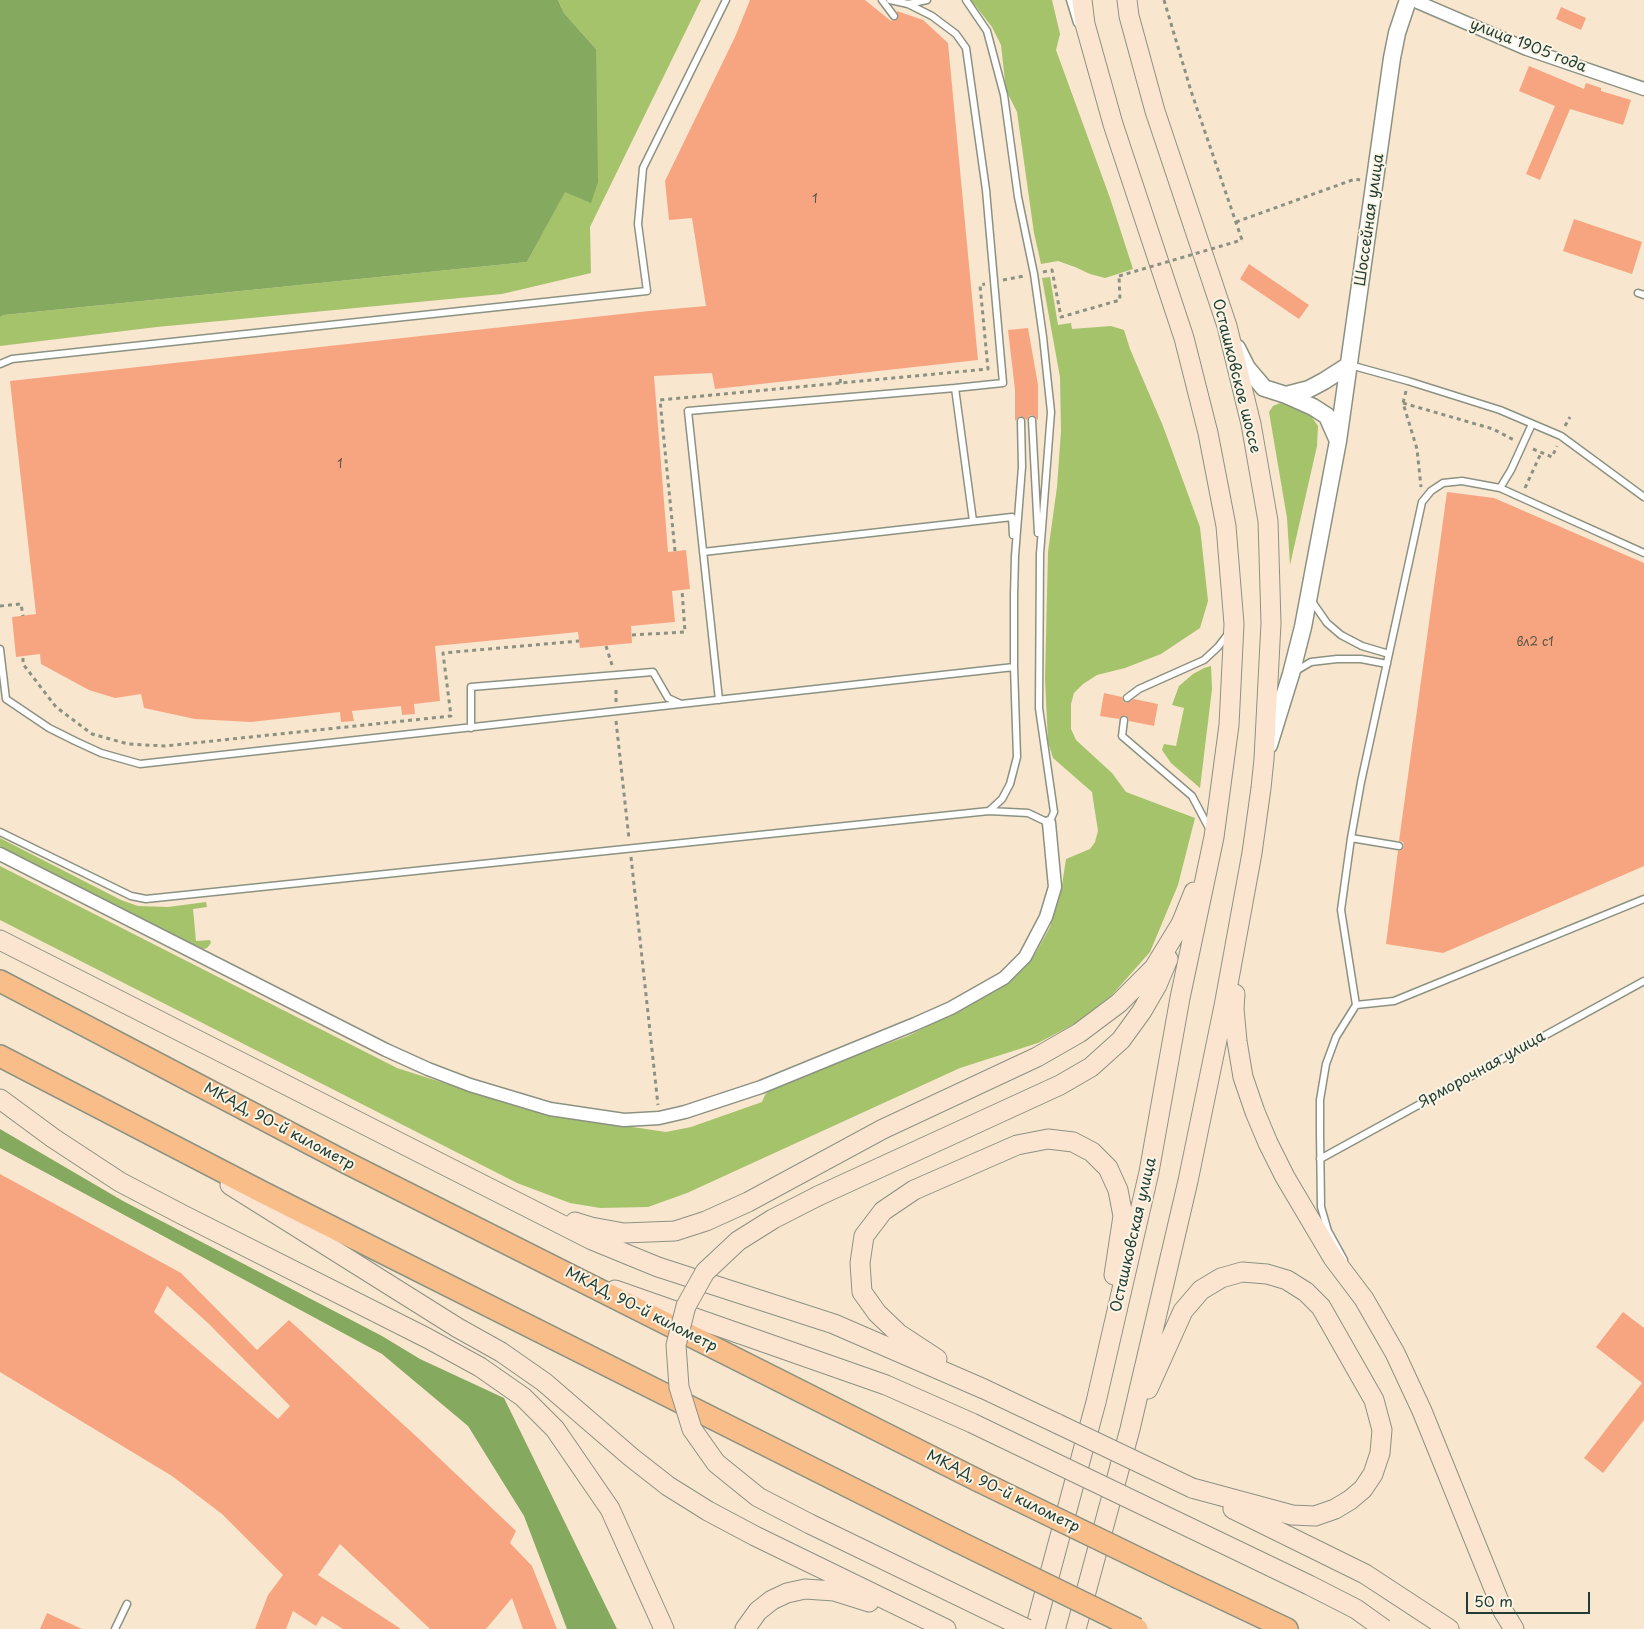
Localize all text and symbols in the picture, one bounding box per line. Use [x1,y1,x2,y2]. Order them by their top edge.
street label: улица 1905 года [1467,15,1589,77]
street label: Шоссейная улица [1352,153,1388,287]
house number: 1 [812,193,818,207]
street label: Осташковское шоссе [1208,297,1264,455]
house number: 1 [337,458,343,472]
house number: вл2 с1 [1516,636,1554,650]
street label: Ярморочная улица [1415,1028,1549,1112]
street label: МКАД, 90-й километр [200,1080,358,1174]
street label: Осташковская улица [1107,1156,1161,1314]
street label: МКАД, 90-й километр [562,1264,720,1356]
street label: МКАД, 90-й километр [923,1447,1083,1537]
scale bar [1469,1582,1593,1614]
text: 50 m [1474,1589,1513,1612]

